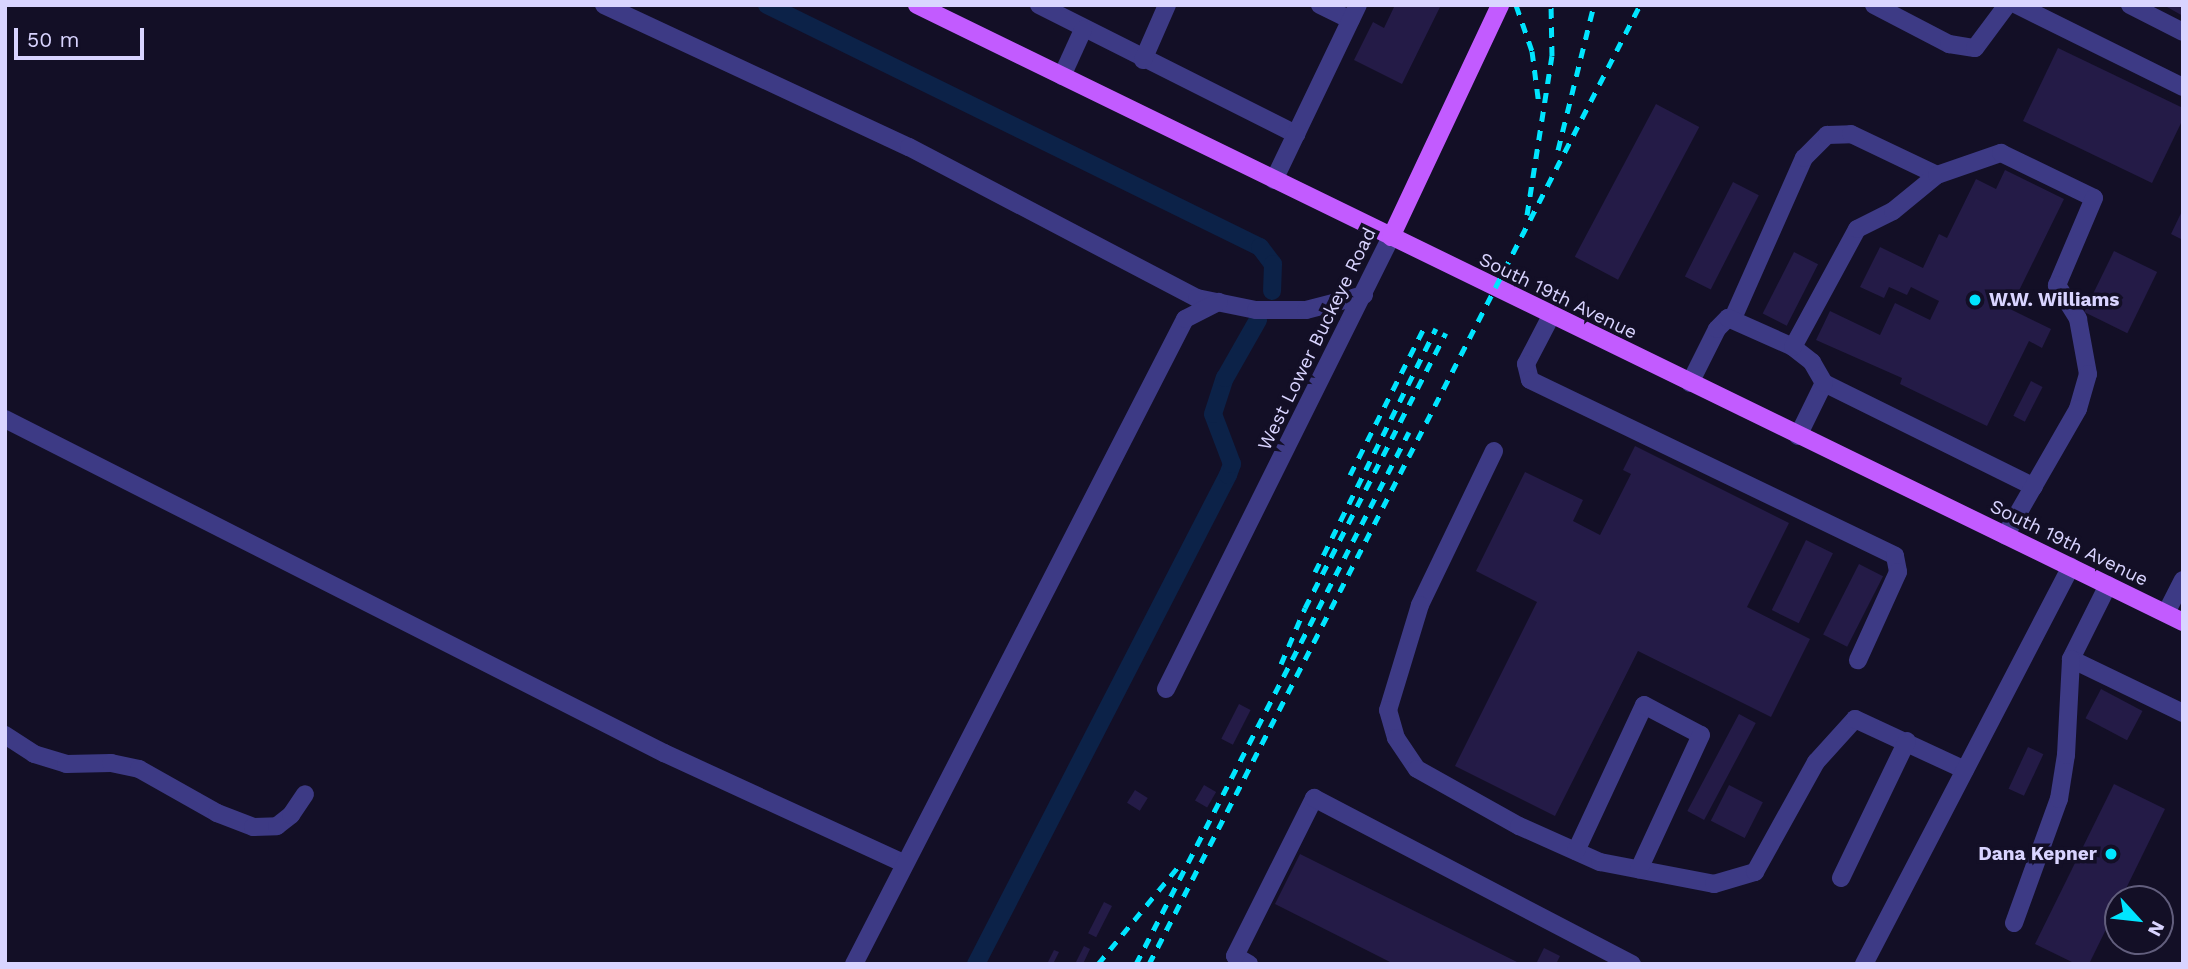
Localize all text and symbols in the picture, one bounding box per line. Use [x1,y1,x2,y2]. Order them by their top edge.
scale bar [18,14,147,58]
text: 50 m [27,27,79,52]
street label: West Lower Buckeye Road [1253,224,1381,454]
street label: South 19th Avenue [1475,248,1641,344]
place label: W.W. Williams [1989,289,2120,311]
marker: W.W. Williams [1967,292,1983,308]
street label: South 19th Avenue [1986,495,2152,591]
place label: Dana Kepner [1978,843,2097,865]
marker: Dana Kepner [2103,846,2119,862]
north arrow [2104,885,2174,955]
text: N [2143,917,2170,940]

